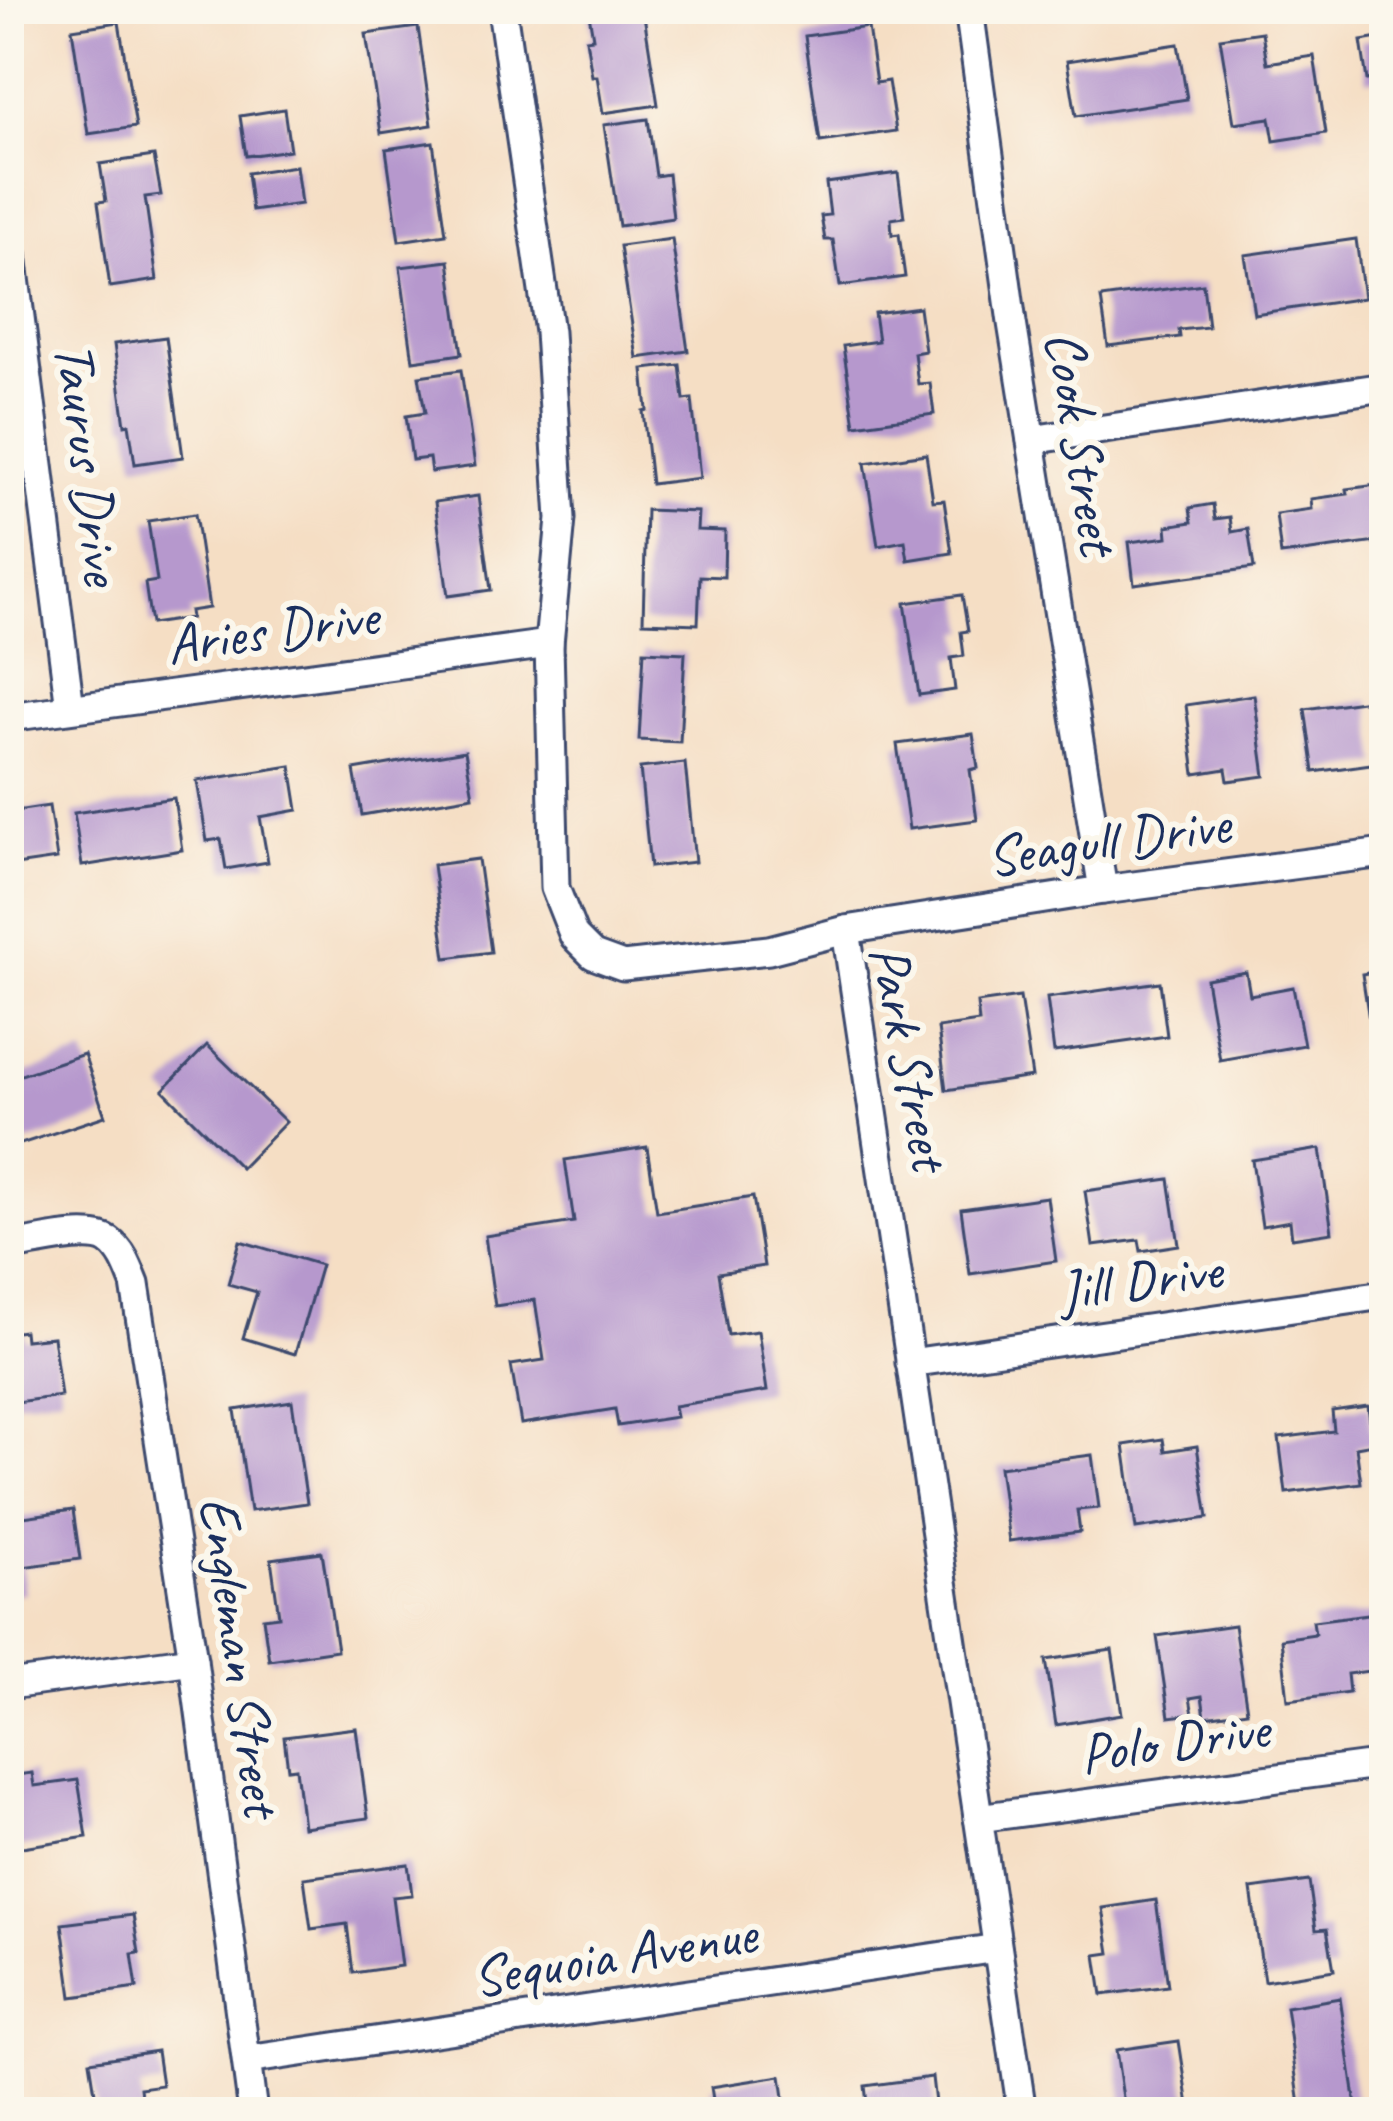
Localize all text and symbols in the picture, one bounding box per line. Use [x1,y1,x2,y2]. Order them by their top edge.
street label: Cook Street [1029,326,1136,564]
street label: Taurus Drive [38,338,140,592]
street label: Aries Drive [162,579,386,680]
street label: Seagull Drive [982,787,1238,893]
street label: Park Street [853,939,968,1181]
street label: Jill Drive [1051,1232,1229,1327]
street label: Engleman Street [183,1492,300,1825]
street label: Polo Drive [1075,1692,1277,1790]
street label: Sequoia Avenue [467,1897,764,2013]

